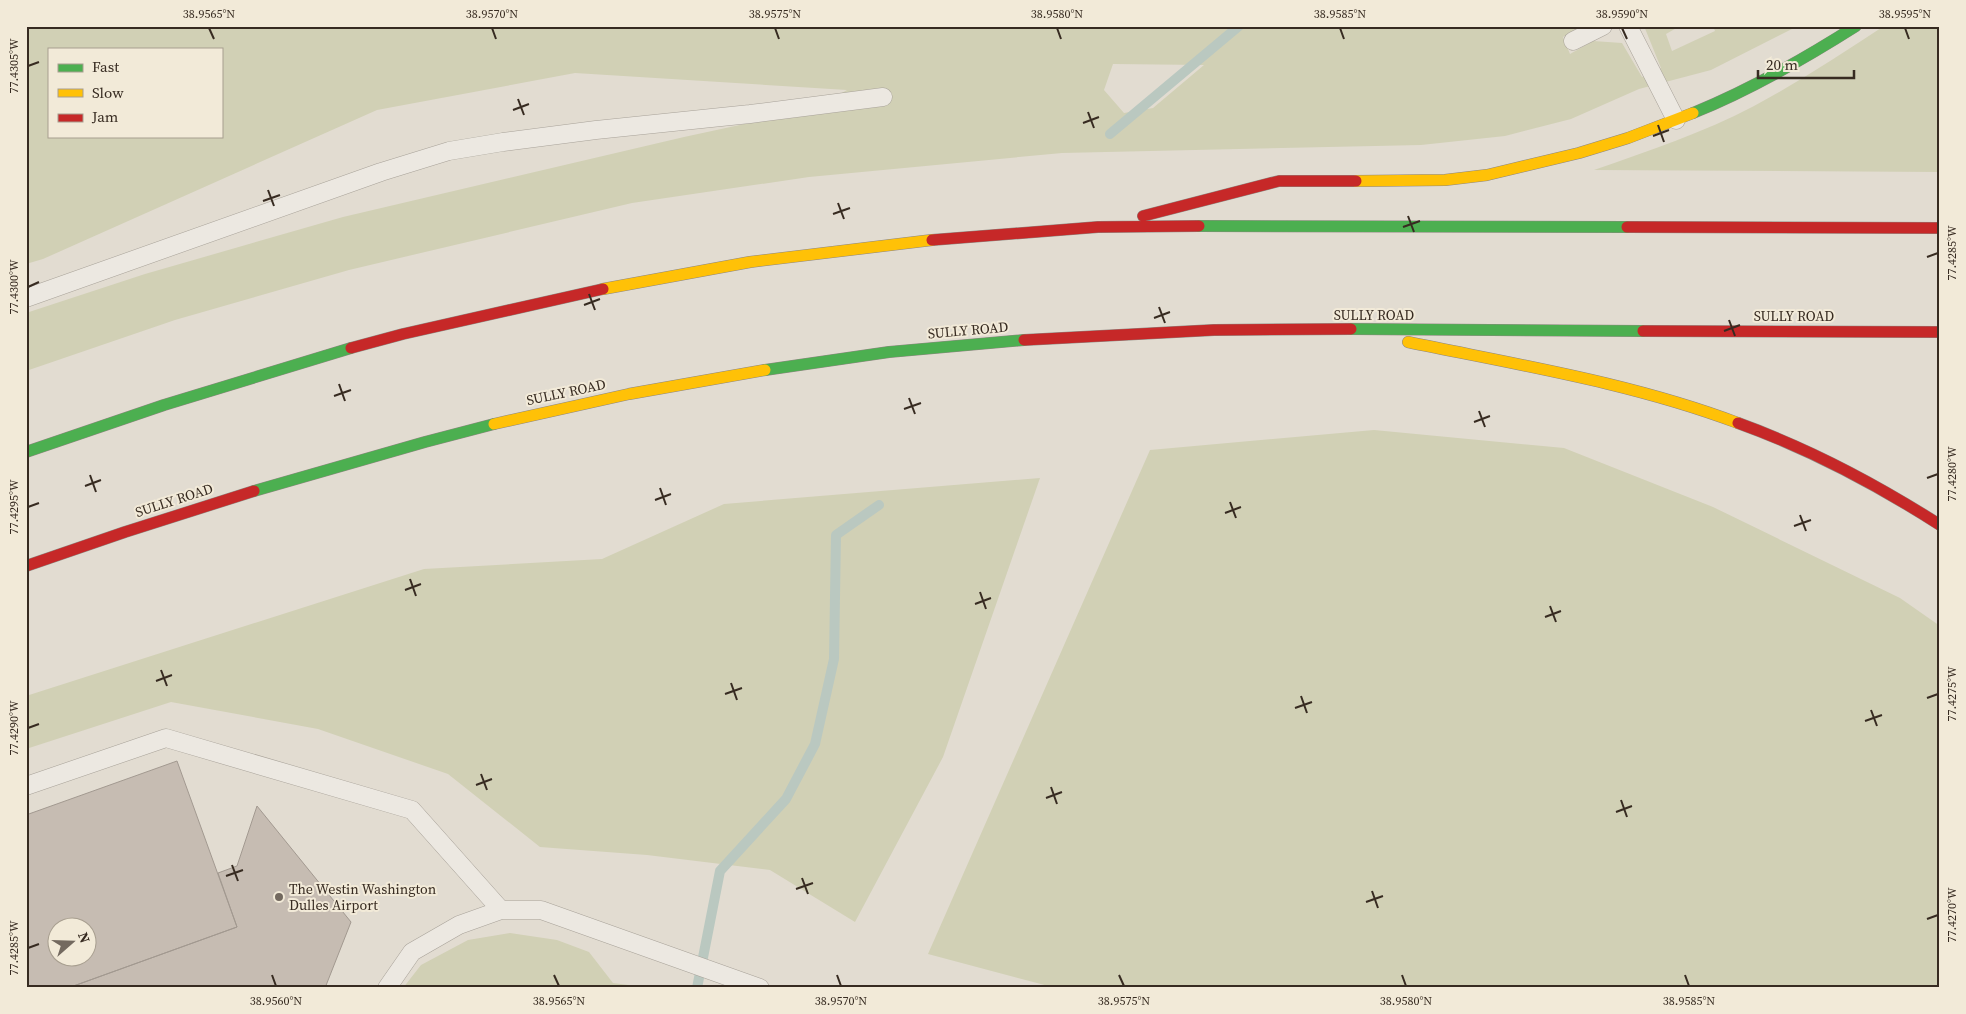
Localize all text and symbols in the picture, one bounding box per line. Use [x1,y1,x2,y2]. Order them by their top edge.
text: 38.9565°N [183,6,235,22]
text: 38.9570°N [466,6,518,22]
text: 38.9575°N [749,6,801,22]
text: 38.9580°N [1031,6,1083,22]
text: 38.9585°N [1314,6,1366,22]
text: 38.9590°N [1596,6,1648,22]
text: 38.9595°N [1879,6,1931,22]
text: 77.4305°W [6,38,22,94]
legend [48,48,222,138]
scale bar [1758,48,1855,80]
text: 20 m [1766,54,1798,75]
text: Fast [92,56,119,77]
text: Slow [92,82,124,103]
text: Jam [91,106,119,127]
text: 77.4285°W [1944,225,1960,281]
text: 77.4300°W [6,259,22,315]
street label: SULLY ROAD [1334,305,1414,325]
street label: SULLY ROAD [1754,306,1834,326]
street label: SULLY ROAD [927,317,1009,343]
street label: SULLY ROAD [525,374,608,410]
text: 77.4280°W [1944,446,1960,502]
street label: SULLY ROAD [133,478,215,522]
text: 77.4295°W [6,479,22,535]
text: 77.4275°W [1944,666,1960,722]
text: 77.4290°W [6,700,22,756]
place label: The Westin Washington Dulles Airport [289,879,437,915]
text: 77.4270°W [1944,887,1960,943]
marker: The Westin Washington Dulles Airport [273,891,285,903]
north arrow [48,916,98,966]
text: 77.4285°W [6,920,22,976]
text: N [73,929,95,946]
text: 38.9560°N [250,993,302,1009]
text: 38.9565°N [533,993,585,1009]
text: 38.9570°N [815,993,867,1009]
text: 38.9575°N [1098,993,1150,1009]
text: 38.9580°N [1380,993,1432,1009]
text: 38.9585°N [1663,993,1715,1009]

